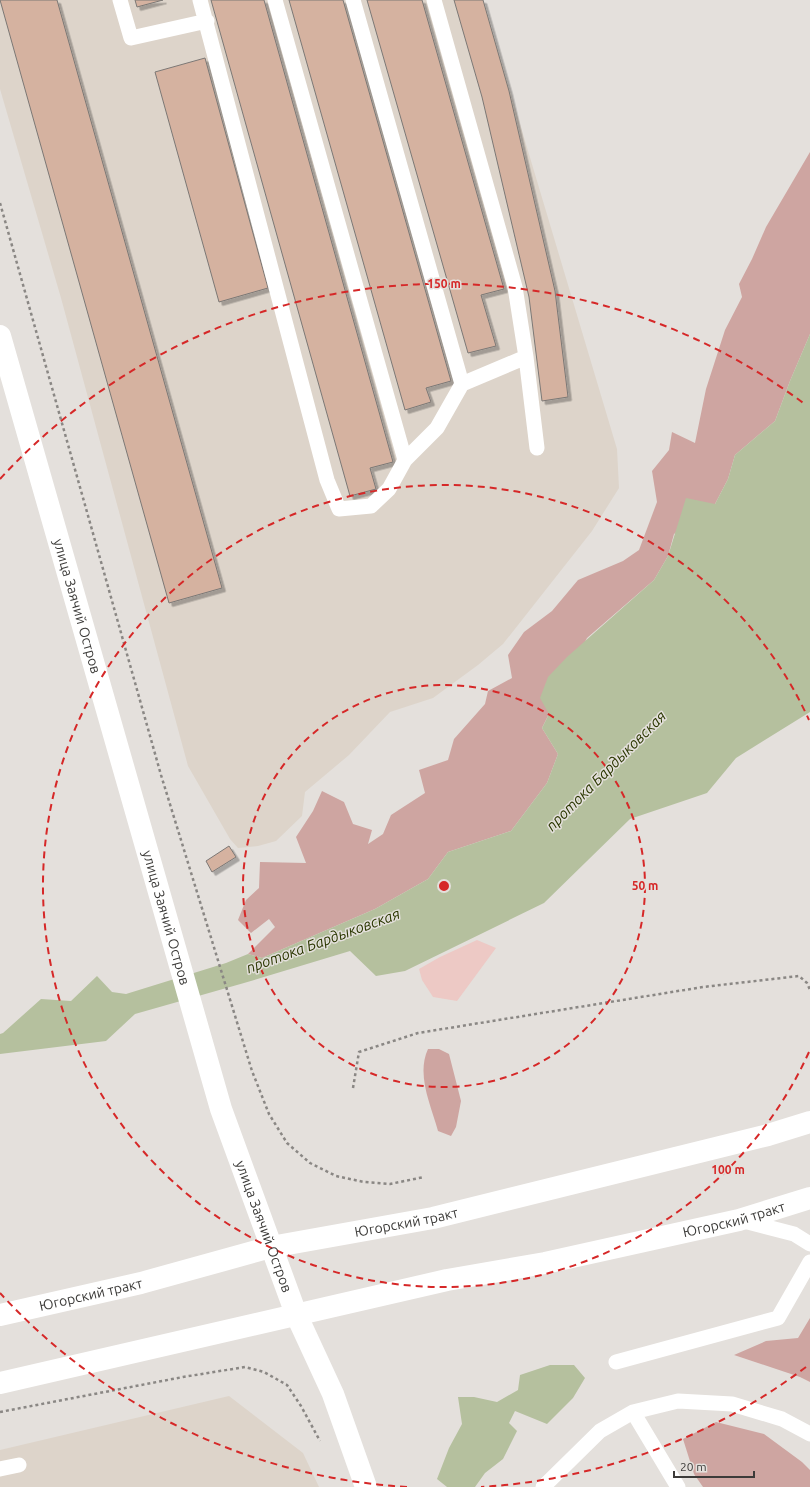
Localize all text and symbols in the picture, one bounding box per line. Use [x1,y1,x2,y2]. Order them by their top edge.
text: 150 m [427,277,461,290]
street label: улица Заячий Остров [50,537,104,675]
water label: протока Бардыковская [542,707,669,834]
street label: улица Заячий Остров [139,849,193,987]
centre of rings [437,879,451,893]
text: 50 m [632,879,658,892]
water label: протока Бардыковская [244,905,402,976]
street label: улица Заячий Остров [233,1158,295,1295]
text: 100 m [711,1163,745,1176]
street label: Югорский тракт [681,1198,787,1240]
street label: Югорский тракт [353,1204,460,1240]
street label: Югорский тракт [38,1275,144,1314]
scale bar [674,1453,754,1479]
text: 20 m [680,1460,707,1473]

